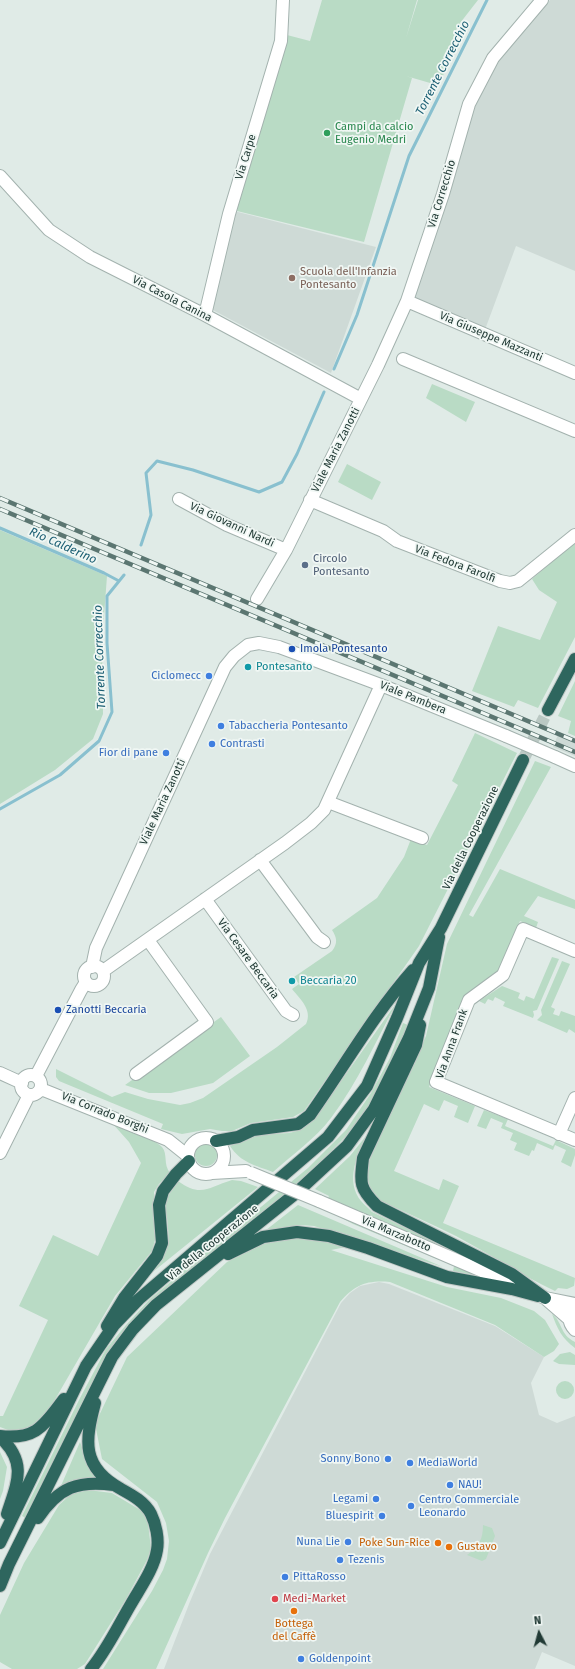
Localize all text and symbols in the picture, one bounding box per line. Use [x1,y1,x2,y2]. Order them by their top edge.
water label: Torrente Correcchio [413,18,473,118]
place label: Campi da calcio Eugenio Medri [335,120,413,146]
marker: Campi da calcio Eugenio Medri [322,128,332,138]
street label: Via Carpe [233,133,259,181]
street label: Via Correcchio [425,158,459,230]
place label: Scuola dell'Infanzia Pontesanto [300,265,397,291]
street label: Via Casola Canina [130,273,214,325]
marker: Scuola dell'Infanzia Pontesanto [287,273,297,283]
street label: Via Giuseppe Mazzanti [437,309,545,365]
street label: Viale Maria Zanotti [309,405,363,495]
street label: Via Giovanni Nardi [188,500,276,550]
water label: Rio Calderino [27,525,99,567]
street label: Via Fedora Farolfi [413,543,497,585]
place label: Circolo Pontesanto [313,552,369,578]
marker: Circolo Pontesanto [300,560,310,570]
water label: Torrente Correcchio [91,605,109,709]
place label: Imola Pontesanto [300,642,388,656]
marker: Imola Pontesanto [287,644,297,654]
place label: Pontesanto [256,660,312,674]
marker: Pontesanto [243,662,253,672]
place label: Ciclomecc [151,669,201,683]
marker: Ciclomecc [204,671,214,681]
street label: Viale Pambera [378,679,448,717]
place label: Tabaccheria Pontesanto [229,719,348,733]
marker: Tabaccheria Pontesanto [216,721,226,731]
place label: Contrasti [220,737,265,751]
marker: Contrasti [207,739,217,749]
place label: Fior di pane [99,746,158,760]
marker: Fior di pane [161,748,171,758]
street label: Viale Maria Zanotti [137,757,189,847]
street label: Via della Cooperazione [440,784,502,892]
street label: Via Cesare Beccaria [214,916,282,1002]
place label: Beccaria 20 [300,974,357,988]
marker: Beccaria 20 [287,976,297,986]
place label: Zanotti Beccaria [66,1003,147,1017]
marker: Zanotti Beccaria [53,1005,63,1015]
street label: Via Anna Frank [433,1007,471,1081]
street label: Via Corrado Borghi [59,1089,151,1137]
street label: Via della Cooperazione [165,1202,261,1284]
street label: Via Marzabotto [359,1213,433,1255]
place label: Sonny Bono [320,1452,380,1466]
marker: Sonny Bono [383,1454,393,1464]
place label: MediaWorld [418,1456,478,1470]
marker: MediaWorld [405,1458,415,1468]
place label: NAU! [458,1478,482,1492]
marker: NAU! [445,1480,455,1490]
place label: Legami [333,1492,368,1506]
place label: Centro Commerciale Leonardo [419,1493,519,1519]
marker: Legami [371,1494,381,1504]
marker: Centro Commerciale Leonardo [406,1501,416,1511]
place label: Bluespirit [326,1509,374,1523]
marker: Bluespirit [377,1511,387,1521]
place label: Nuna Lie [296,1535,340,1549]
place label: Poke Sun-Rice [359,1536,430,1550]
marker: Nuna Lie [343,1537,353,1547]
marker: Poke Sun-Rice [433,1538,443,1548]
place label: Gustavo [457,1540,497,1554]
marker: Gustavo [444,1542,454,1552]
place label: Tezenis [348,1553,384,1567]
marker: Tezenis [335,1555,345,1565]
place label: PittaRosso [293,1570,346,1584]
marker: PittaRosso [280,1572,290,1582]
place label: Medi-Market [283,1592,346,1606]
marker: Medi-Market [270,1594,280,1604]
marker: Bottega del Caffè [289,1606,299,1616]
north arrow [519,1613,559,1653]
text: N [533,1614,542,1627]
place label: Bottega del Caffè [272,1617,316,1643]
place label: Goldenpoint [309,1652,371,1666]
marker: Goldenpoint [296,1654,306,1664]

